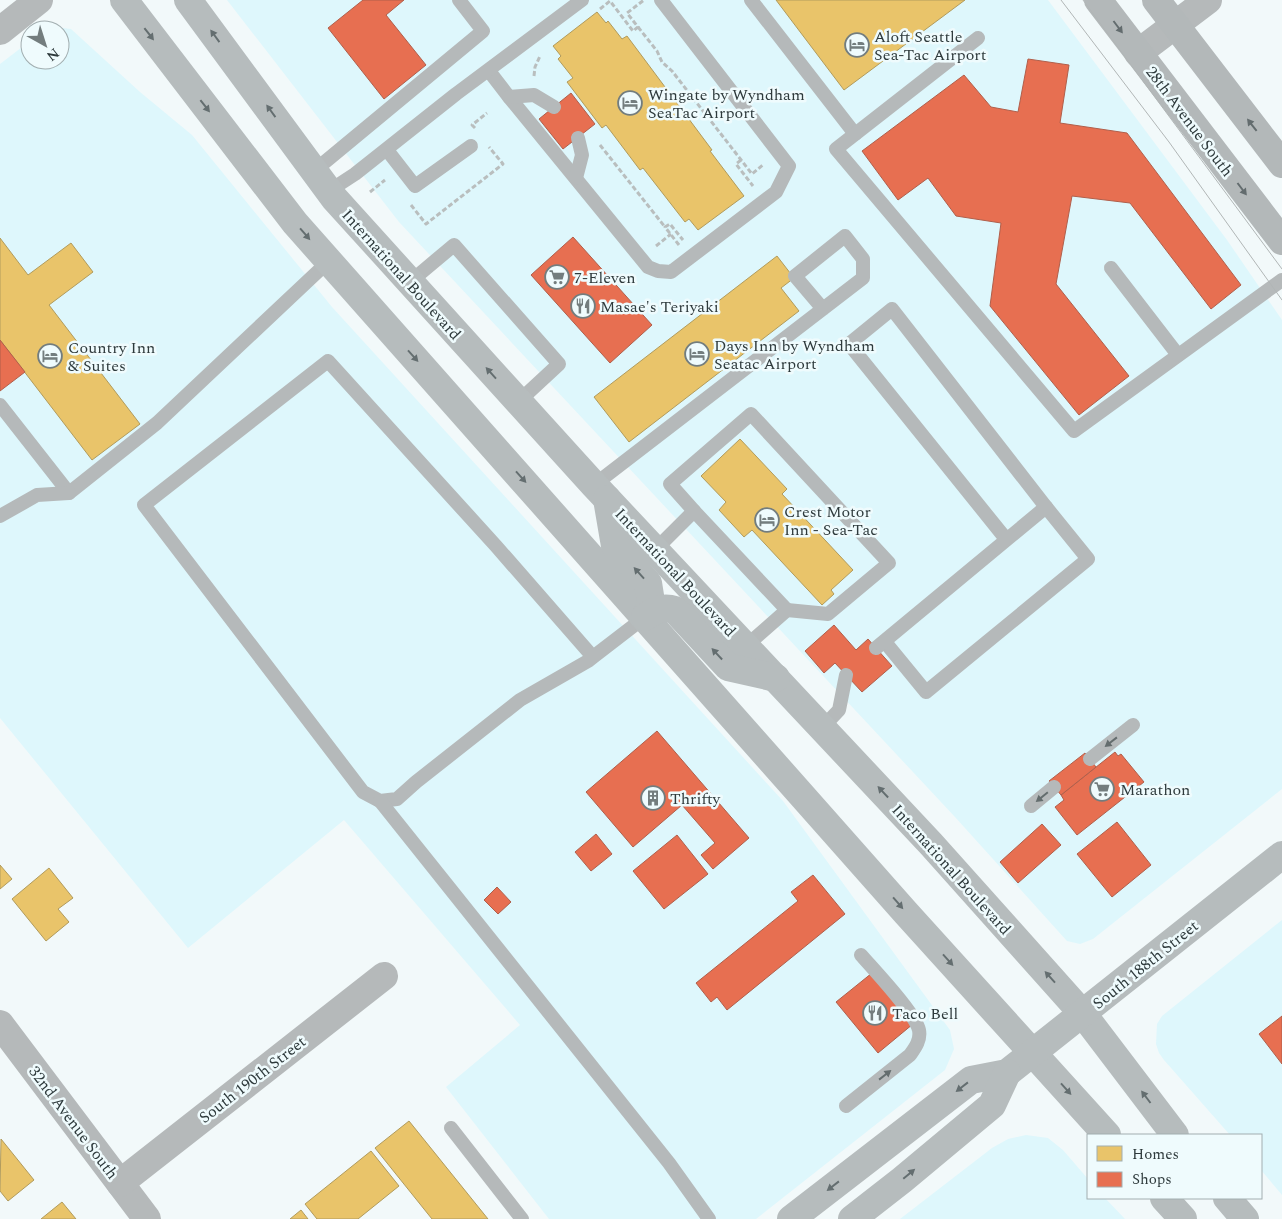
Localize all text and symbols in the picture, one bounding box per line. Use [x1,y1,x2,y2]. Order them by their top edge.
north arrow [20,20,70,70]
one-way arrow [1113,20,1123,33]
place label: Aloft Seattle Sea-Tac Airport [874,25,987,67]
one-way arrow [144,27,155,40]
one-way arrow [210,29,220,43]
hotel icon: Aloft Seattle Sea-Tac Airport [844,32,870,58]
text: N [42,43,64,66]
street label: 28th Avenue South [1140,61,1239,182]
place label: Wingate by Wyndham SeaTac Airport [648,83,805,125]
hotel icon: Wingate by Wyndham SeaTac Airport [617,90,643,116]
one-way arrow [200,99,211,112]
one-way arrow [265,105,276,118]
one-way arrow [1247,118,1257,132]
one-way arrow [1237,182,1248,195]
street label: International Boulevard [336,204,467,345]
one-way arrow [299,228,311,240]
supermarket icon: 7-Eleven [544,264,570,290]
place label: 7-Eleven [574,266,636,290]
restaurant icon: Masae's Teriyaki [570,293,596,319]
place label: Masae's Teriyaki [600,295,719,319]
place label: Days Inn by Wyndham Seatac Airport [714,334,875,376]
place label: Country Inn & Suites [68,336,155,378]
hotel icon: Days Inn by Wyndham Seatac Airport [684,341,710,367]
hotel icon: Country Inn & Suites [37,343,63,369]
one-way arrow [407,349,419,361]
one-way arrow [485,367,497,379]
one-way arrow [515,471,527,483]
place label: Crest Motor Inn - Sea-Tac [784,500,878,542]
street label: International Boulevard [609,503,742,643]
hotel icon: Crest Motor Inn - Sea-Tac [754,507,780,533]
one-way arrow [633,568,645,580]
one-way arrow [711,648,722,661]
one-way arrow [1105,737,1118,748]
supermarket icon: Marathon [1089,776,1115,802]
place label: Marathon [1120,778,1190,802]
building icon: Thrifty [640,785,666,811]
one-way arrow [877,786,889,798]
place label: Thrifty [670,787,722,811]
one-way arrow [1036,791,1049,802]
street label: International Boulevard [886,799,1017,940]
one-way arrow [892,897,903,909]
street label: South 188th Street [1087,914,1204,1015]
one-way arrow [943,953,954,966]
one-way arrow [1044,972,1056,984]
restaurant icon: Taco Bell [862,1000,888,1026]
place label: Taco Bell [892,1002,958,1026]
street label: South 190th Street [194,1030,312,1129]
street label: 32nd Avenue South [23,1061,124,1184]
one-way arrow [878,1070,891,1081]
one-way arrow [956,1081,969,1092]
one-way arrow [1060,1083,1072,1095]
one-way arrow [1141,1090,1151,1103]
legend [1087,1134,1262,1199]
text: Homes [1132,1143,1179,1166]
text: Shops [1132,1168,1172,1191]
one-way arrow [903,1169,915,1180]
one-way arrow [827,1181,840,1192]

